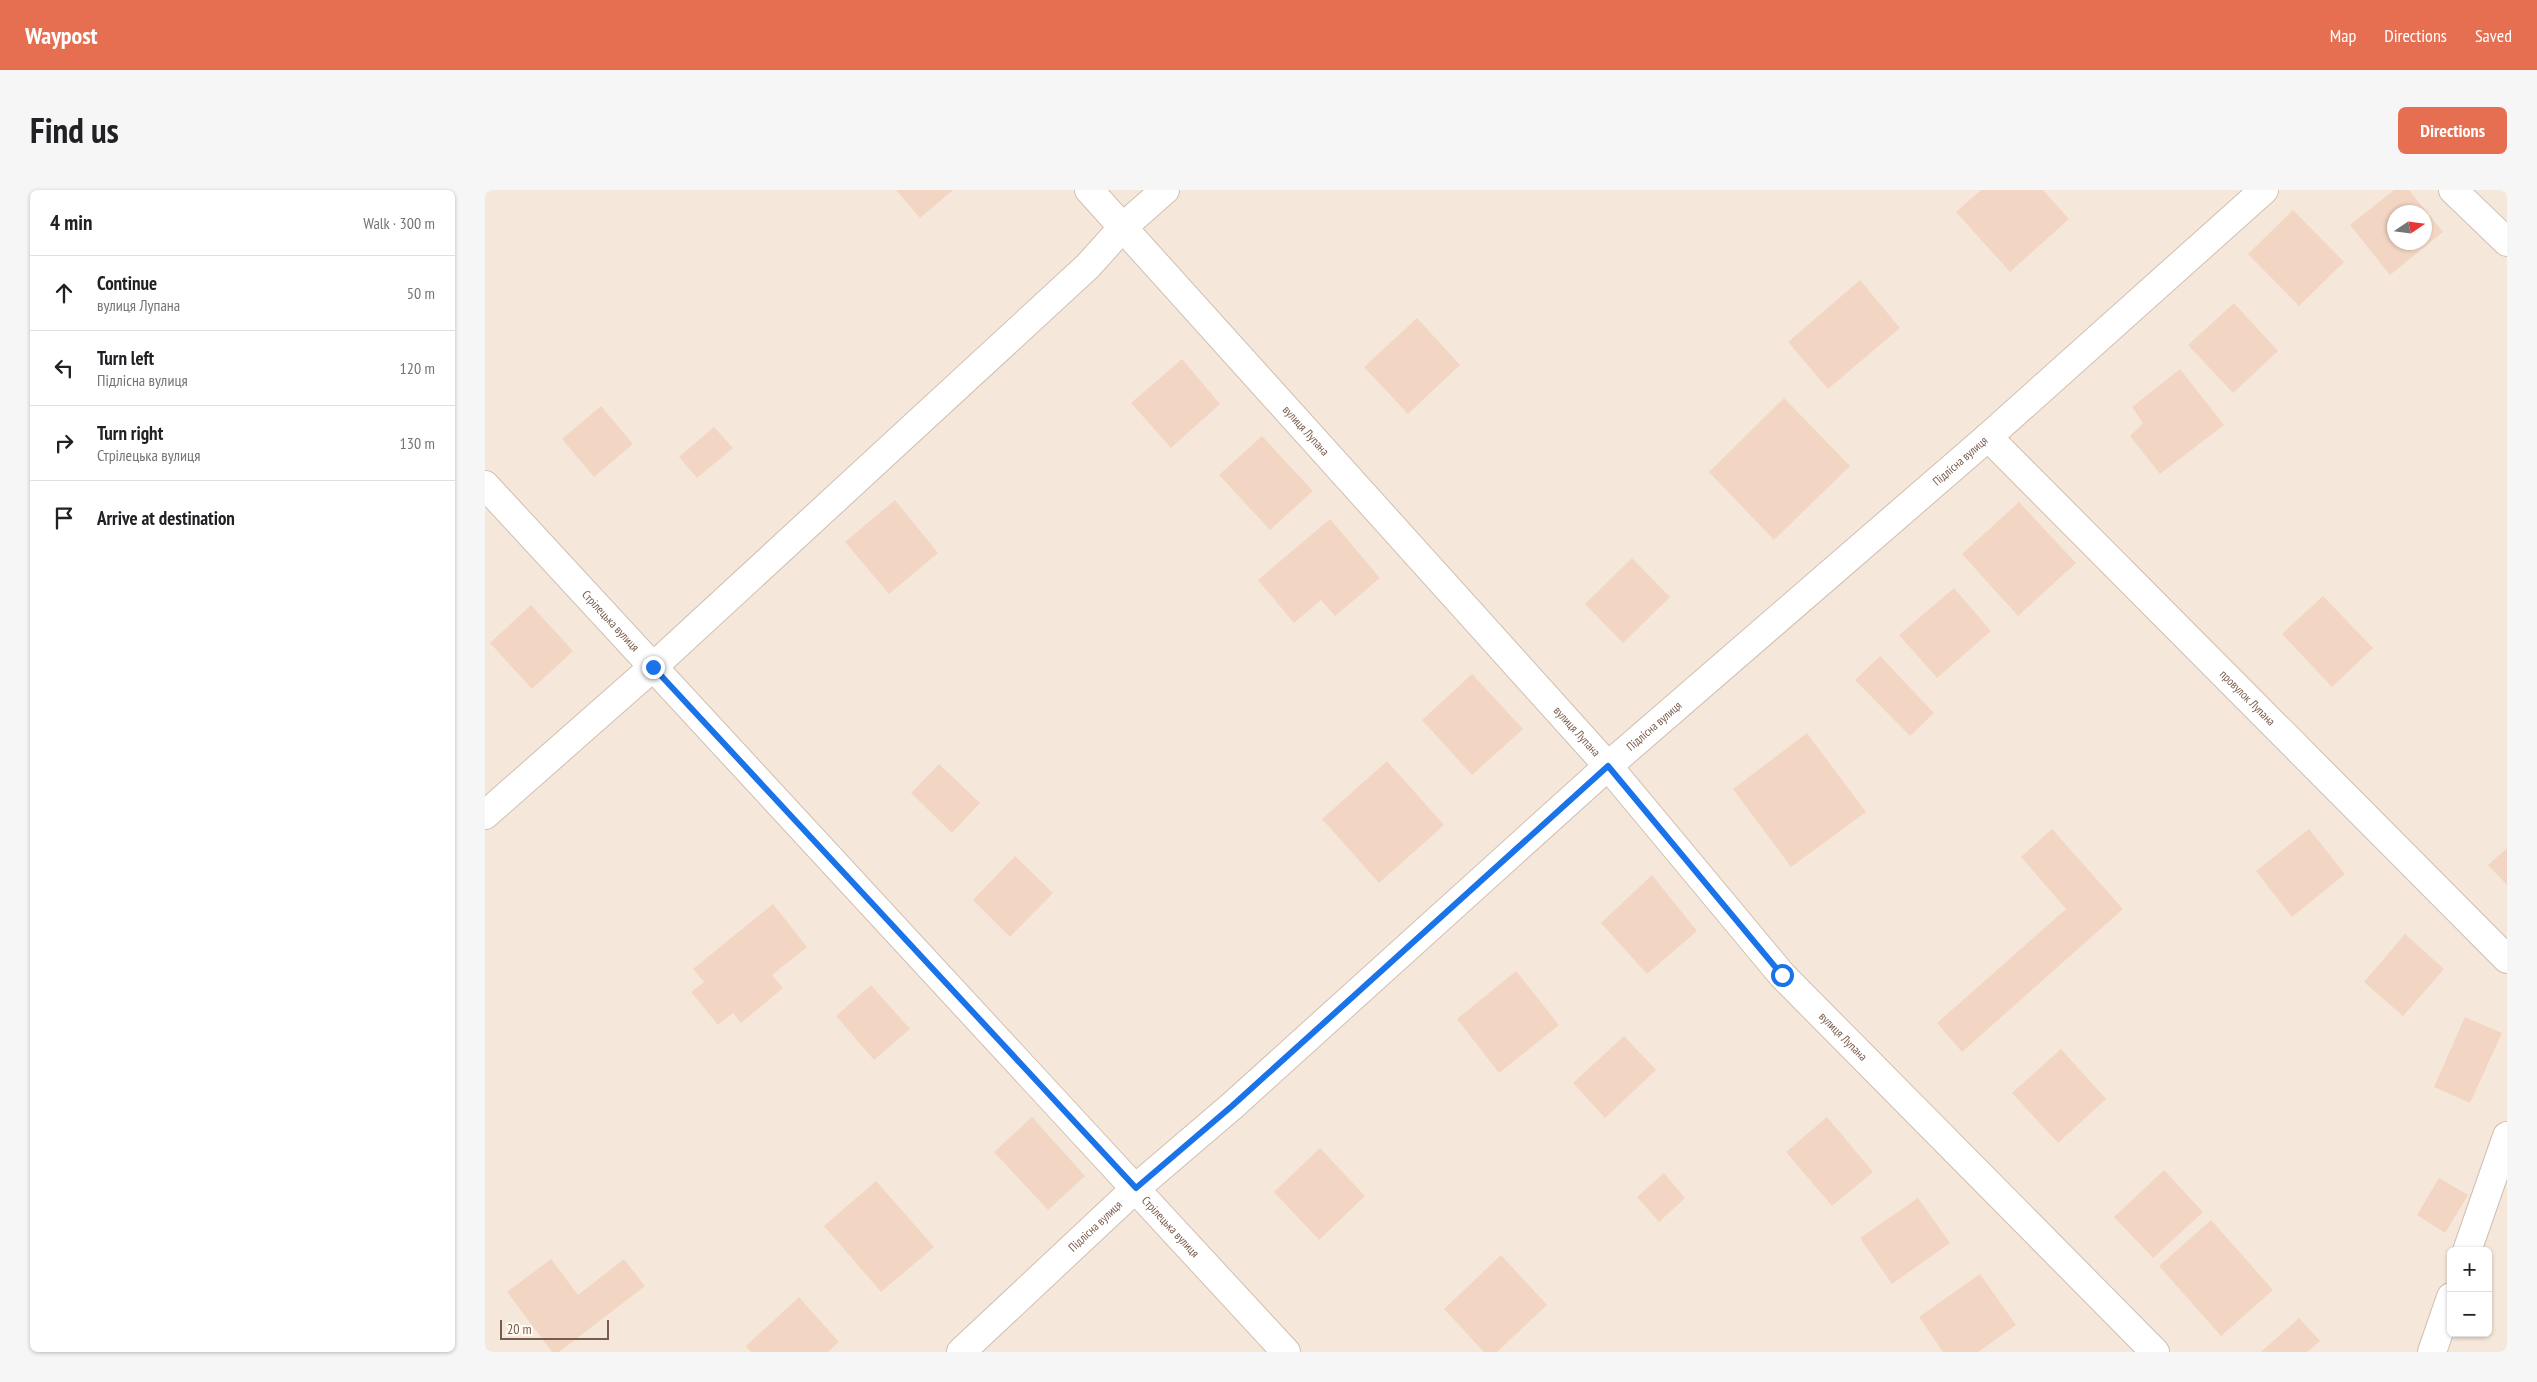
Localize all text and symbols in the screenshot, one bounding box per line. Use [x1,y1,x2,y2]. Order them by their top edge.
text: Waypost [25,20,98,51]
text: Map [2330,24,2356,47]
text: Directions [2384,24,2447,47]
text: Saved [2475,24,2512,47]
text: Find us [30,107,119,153]
button: Directions [2398,107,2507,154]
north arrow [2387,205,2432,250]
text: 4 min [50,209,92,236]
text: Walk · 300 m [363,213,435,233]
text: Continue [97,271,157,295]
icon: ahead [50,279,78,307]
text: 50 m [407,283,435,303]
text: вулиця Лупана [97,295,180,315]
text: Turn left [97,346,154,370]
icon: left [50,354,78,382]
text: 120 m [400,358,435,378]
text: Підлісна вулиця [97,370,188,390]
street label: вулиця Лупана [1280,402,1333,459]
text: Turn right [97,421,163,445]
icon: right [50,429,78,457]
street label: Підлісна вулиця [1929,432,1991,489]
text: 130 m [400,433,435,453]
text: Стрілецька вулиця [97,445,200,465]
icon: arrive [50,504,78,532]
text: Arrive at destination [97,506,235,530]
street label: Стрілецька вулиця [579,587,643,654]
route end [642,656,665,679]
street label: провулок Лупана [2217,667,2279,729]
street label: Підлісна вулиця [1623,698,1685,754]
street label: вулиця Лупана [1551,703,1604,760]
route start [1771,964,1794,987]
street label: вулиця Лупана [1816,1009,1871,1064]
street label: Стрілецька вулиця [1139,1193,1203,1260]
street label: Підлісна вулиця [1065,1197,1125,1255]
map controls [2447,1247,2492,1337]
button: + [2447,1247,2492,1292]
button: − [2447,1292,2492,1337]
scale bar [500,1317,609,1340]
text: 20 m [507,1320,532,1338]

